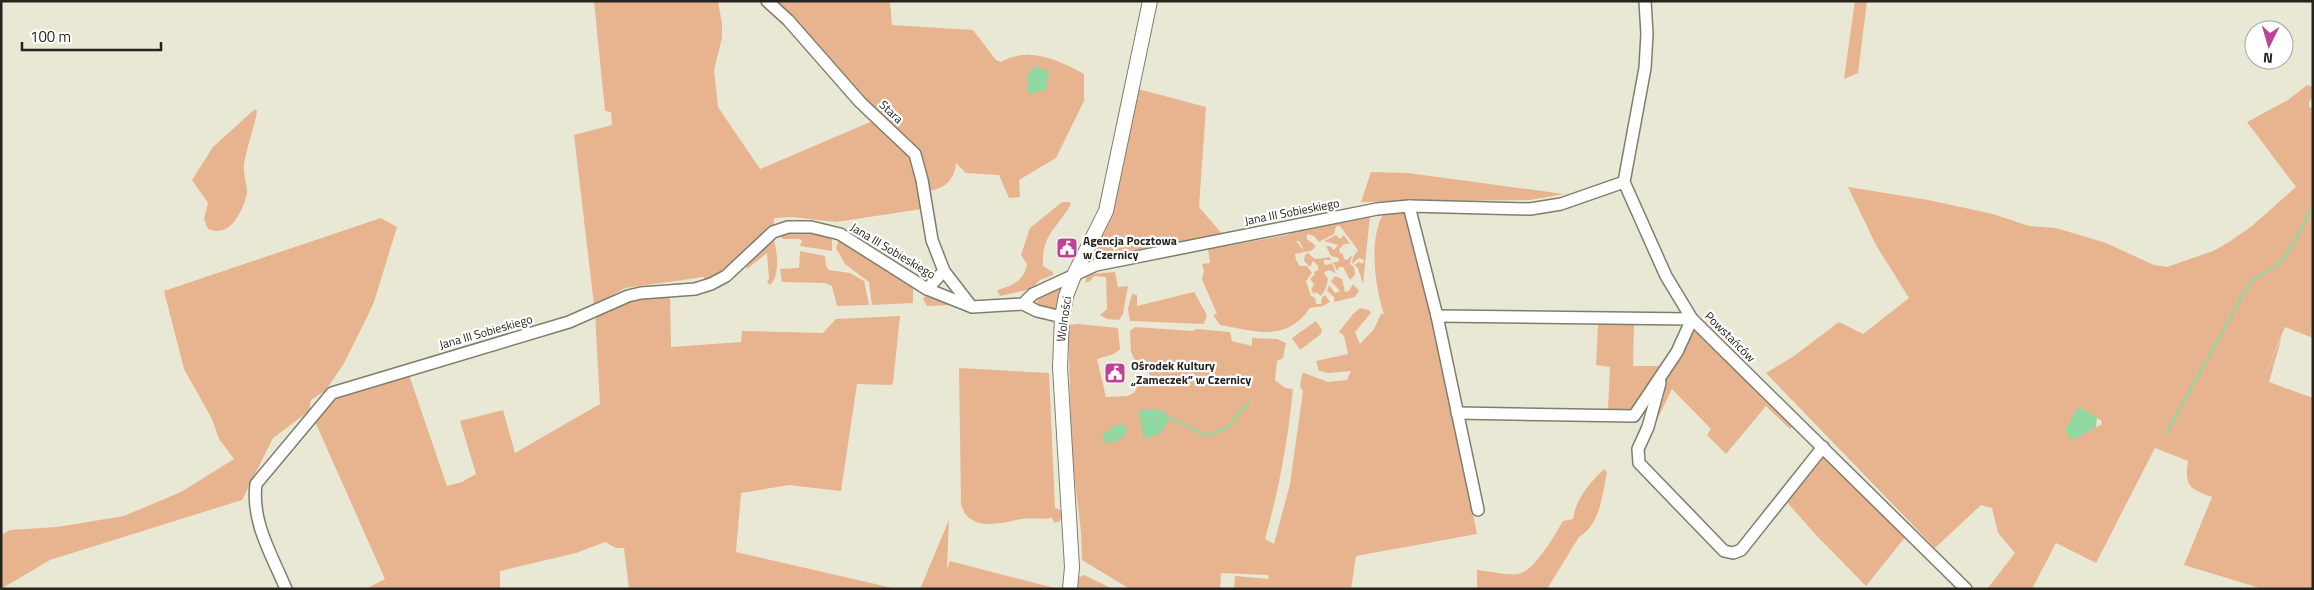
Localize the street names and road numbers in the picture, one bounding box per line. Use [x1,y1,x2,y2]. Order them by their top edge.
street label: Stara [875,96,908,128]
street label: Jana III Sobieskiego [1243,193,1341,230]
street label: Jana III Sobieskiego [847,218,939,284]
street label: Wolności [1051,295,1076,343]
street label: Powstańców [1701,307,1760,366]
street label: Jana III Sobieskiego [437,309,535,354]

